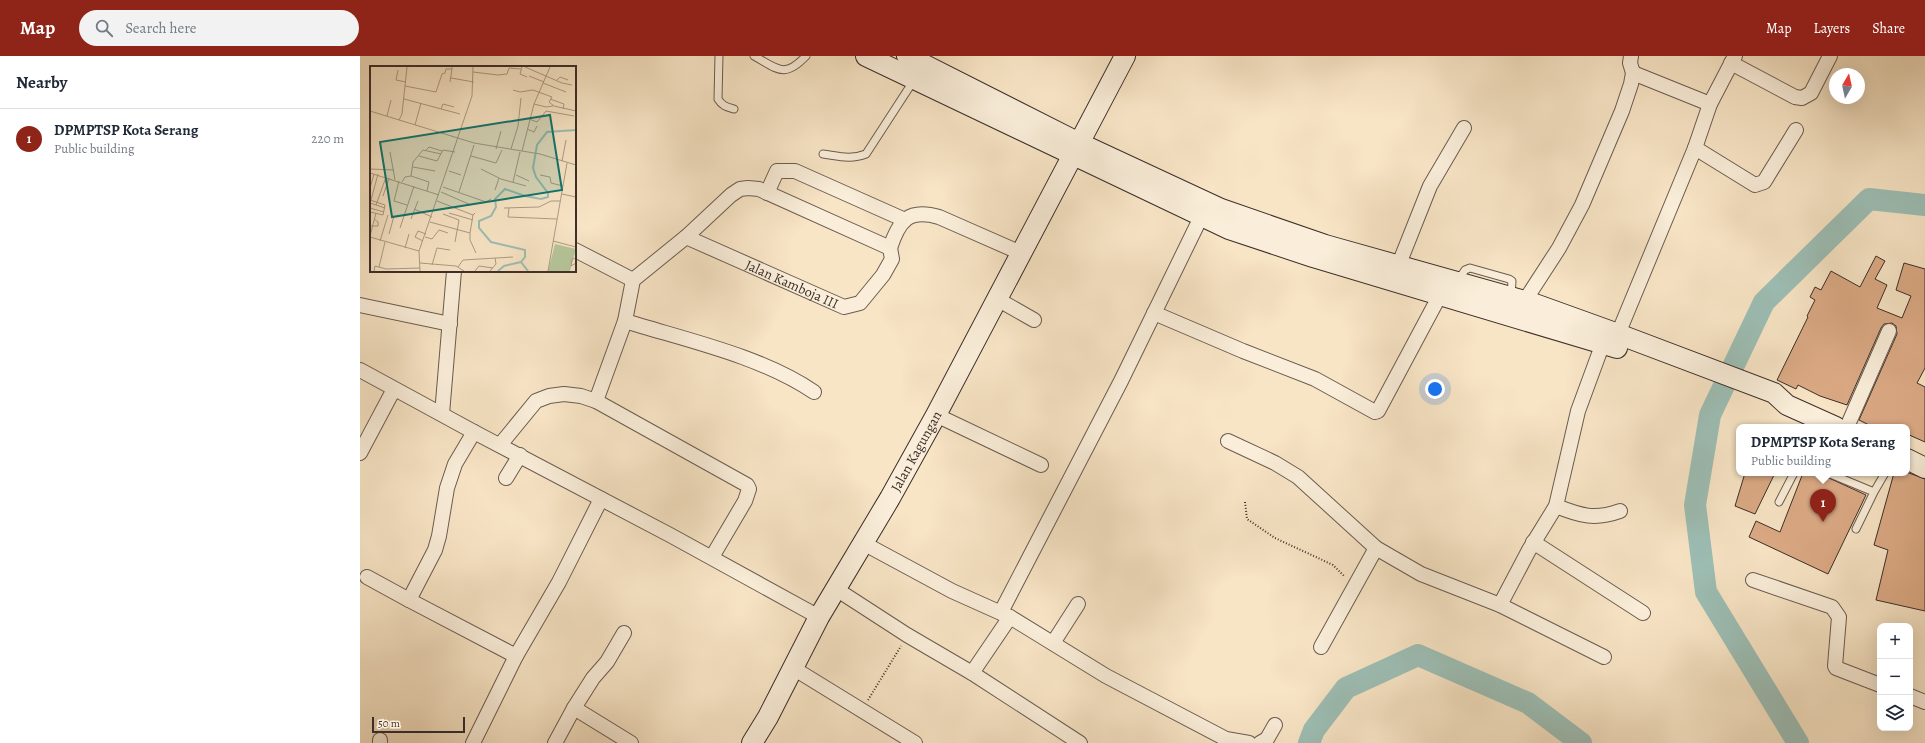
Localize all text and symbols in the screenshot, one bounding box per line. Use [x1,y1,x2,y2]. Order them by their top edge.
search box [79,10,359,46]
text: Map [20,15,55,41]
icon: search [93,17,115,39]
text: Search here [125,18,197,38]
text: Map [1766,19,1792,38]
text: Layers [1814,19,1850,38]
text: Share [1872,19,1905,38]
inset map [370,66,576,272]
north arrow [1829,68,1865,104]
text: Nearby [16,71,67,94]
text: DPMPTSP Kota Serang [54,120,198,140]
text: 1 [27,130,31,147]
text: 220 m [311,130,344,147]
text: Public building [54,140,134,157]
street label: Jalan Kamboja III [742,255,841,313]
your location [1425,379,1445,399]
street label: Jalan Kagungan [886,407,947,495]
popup [1736,424,1910,476]
text: DPMPTSP Kota Serang [1751,432,1895,452]
text: Public building [1751,452,1831,469]
pin: 1 [1810,489,1836,522]
map controls [1877,623,1913,731]
button: + [1877,623,1913,659]
button: − [1877,659,1913,695]
button: layers [1877,695,1913,731]
scale bar [372,715,465,734]
text: 50 m [378,716,400,731]

